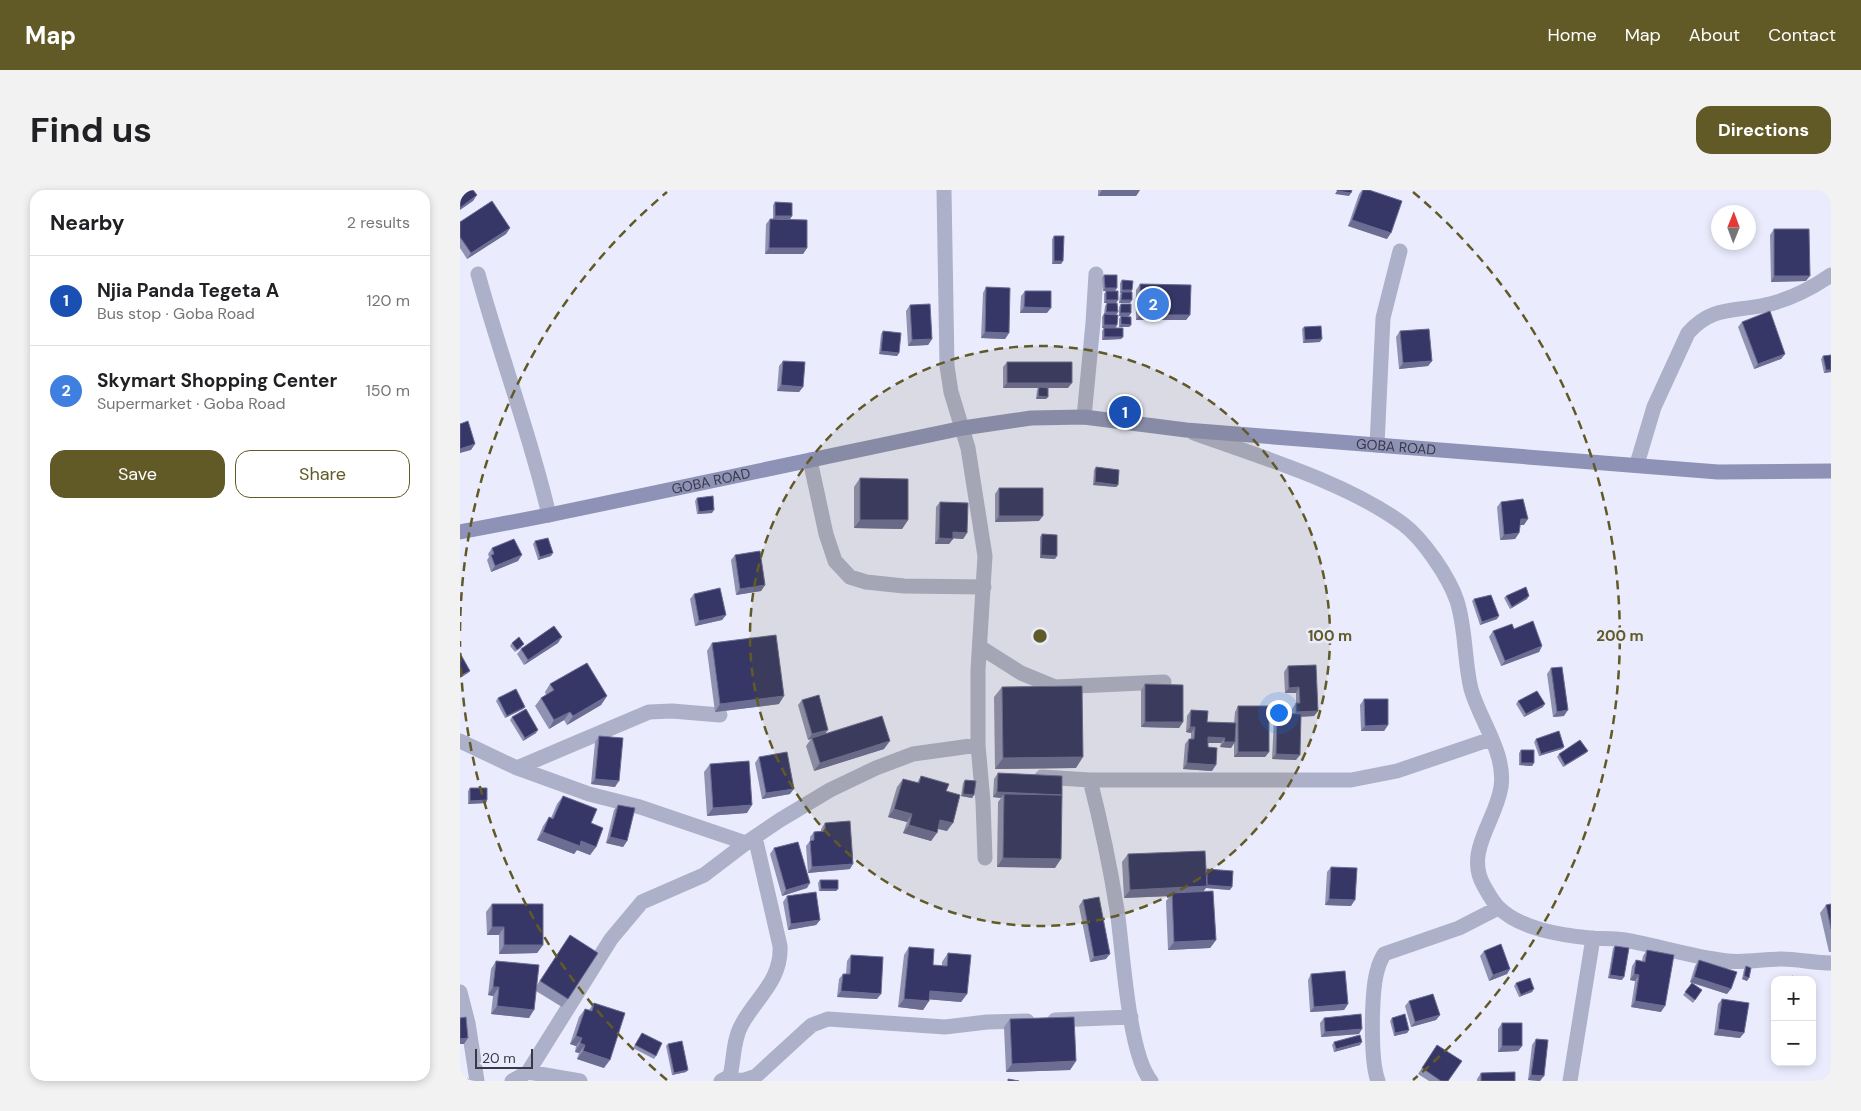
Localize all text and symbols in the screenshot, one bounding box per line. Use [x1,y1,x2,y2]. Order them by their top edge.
text: Map [25,20,76,51]
text: Home [1547,23,1597,47]
text: Map [1625,23,1661,47]
text: About [1689,23,1740,47]
text: Contact [1768,23,1836,47]
button: Directions [1696,106,1831,154]
text: Find us [30,107,152,153]
north arrow [1711,205,1756,250]
text: Nearby [50,209,124,237]
text: 2 results [347,212,410,233]
text: Njia Panda Tegeta A [97,278,279,303]
pin: 2 [1137,285,1169,323]
text: 1 [63,290,69,311]
text: 120 m [366,290,410,311]
text: Bus stop · Goba Road [97,303,255,324]
text: Skymart Shopping Center [97,368,337,393]
text: 2 [61,380,71,401]
text: 150 m [366,380,410,401]
text: Supermarket · Goba Road [97,393,285,414]
pin: 1 [1109,393,1141,431]
street label: GOBA ROAD [1355,434,1437,459]
button: Save [50,450,225,498]
button: Share [235,450,410,498]
street label: GOBA ROAD [670,464,752,498]
text: 100 m [1308,626,1352,646]
text: 200 m [1596,626,1644,646]
centre of rings [1031,627,1049,645]
your location [1266,700,1292,726]
map controls [1771,976,1816,1066]
button: + [1771,976,1816,1021]
button: − [1771,1021,1816,1066]
scale bar [475,1046,532,1069]
text: 20 m [482,1049,516,1067]

